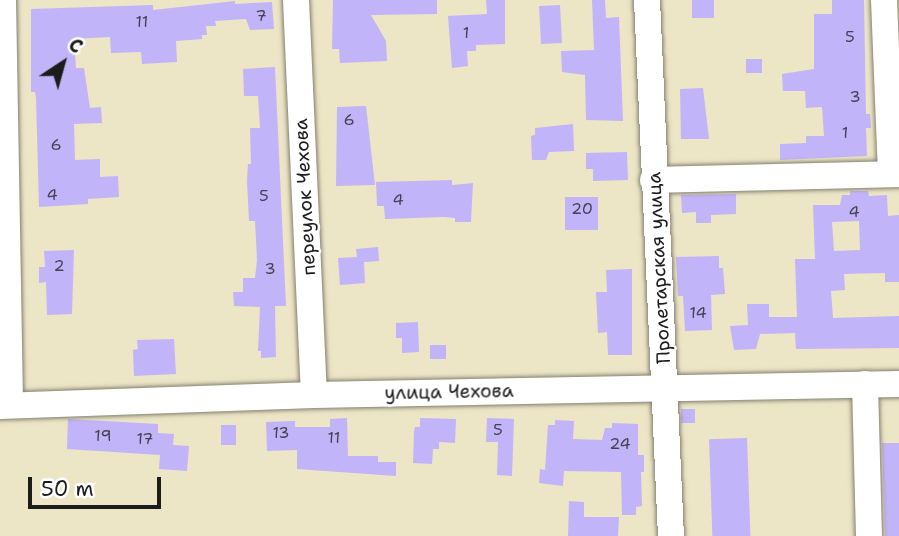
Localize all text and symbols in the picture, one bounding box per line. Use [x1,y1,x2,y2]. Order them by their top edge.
house number: 7 [255,6,267,26]
house number: 11 [136,12,148,32]
house number: 1 [463,23,469,43]
house number: 5 [845,27,855,47]
north arrow [28,28,98,98]
text: С [64,32,88,59]
house number: 3 [849,87,861,107]
house number: 6 [343,110,355,130]
street label: переулок Чехова [289,118,321,276]
house number: 1 [842,123,848,143]
house number: 6 [50,135,62,155]
street label: Пролетарская улица [643,172,675,364]
house number: 4 [46,185,58,205]
house number: 5 [259,186,269,206]
house number: 4 [392,190,404,210]
house number: 20 [571,199,593,219]
house number: 4 [848,202,860,222]
house number: 2 [53,256,65,276]
house number: 3 [264,259,276,279]
house number: 14 [689,303,707,323]
street label: улица Чехова [384,379,514,405]
house number: 5 [493,420,503,440]
house number: 13 [272,423,290,443]
house number: 19 [94,426,112,446]
house number: 11 [328,428,340,448]
house number: 17 [136,429,154,449]
house number: 24 [609,434,631,454]
scale bar [32,462,164,506]
text: 50 m [41,475,94,503]

